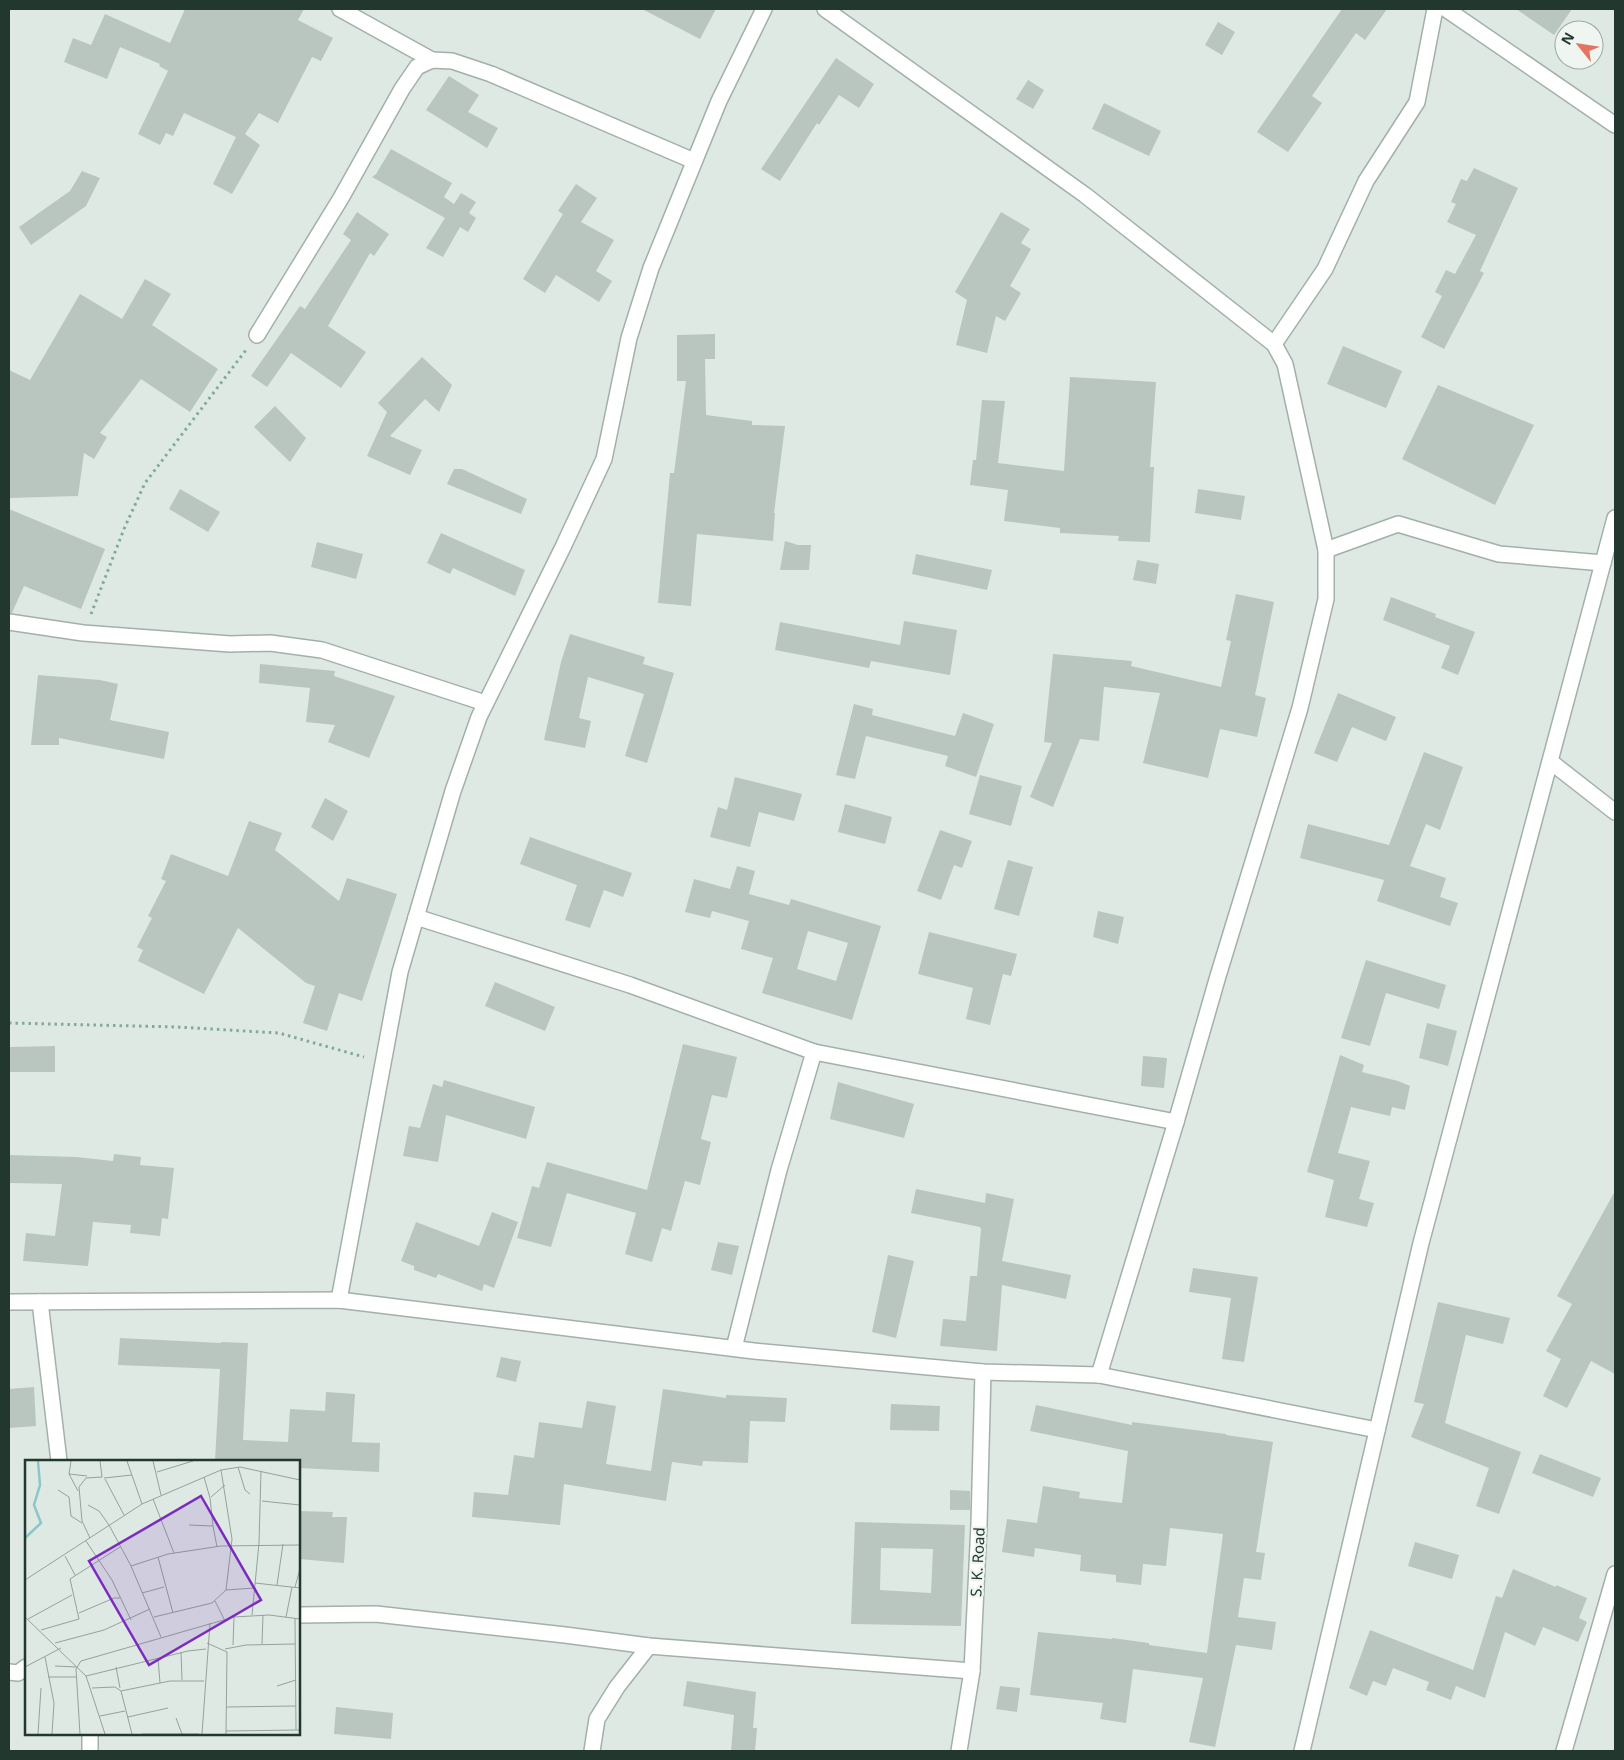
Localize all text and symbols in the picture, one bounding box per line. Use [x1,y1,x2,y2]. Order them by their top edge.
north arrow [1554,20,1604,70]
text: N [1556,29,1578,48]
inset map [25,1460,300,1735]
street label: S. K. Road [965,1527,989,1597]

